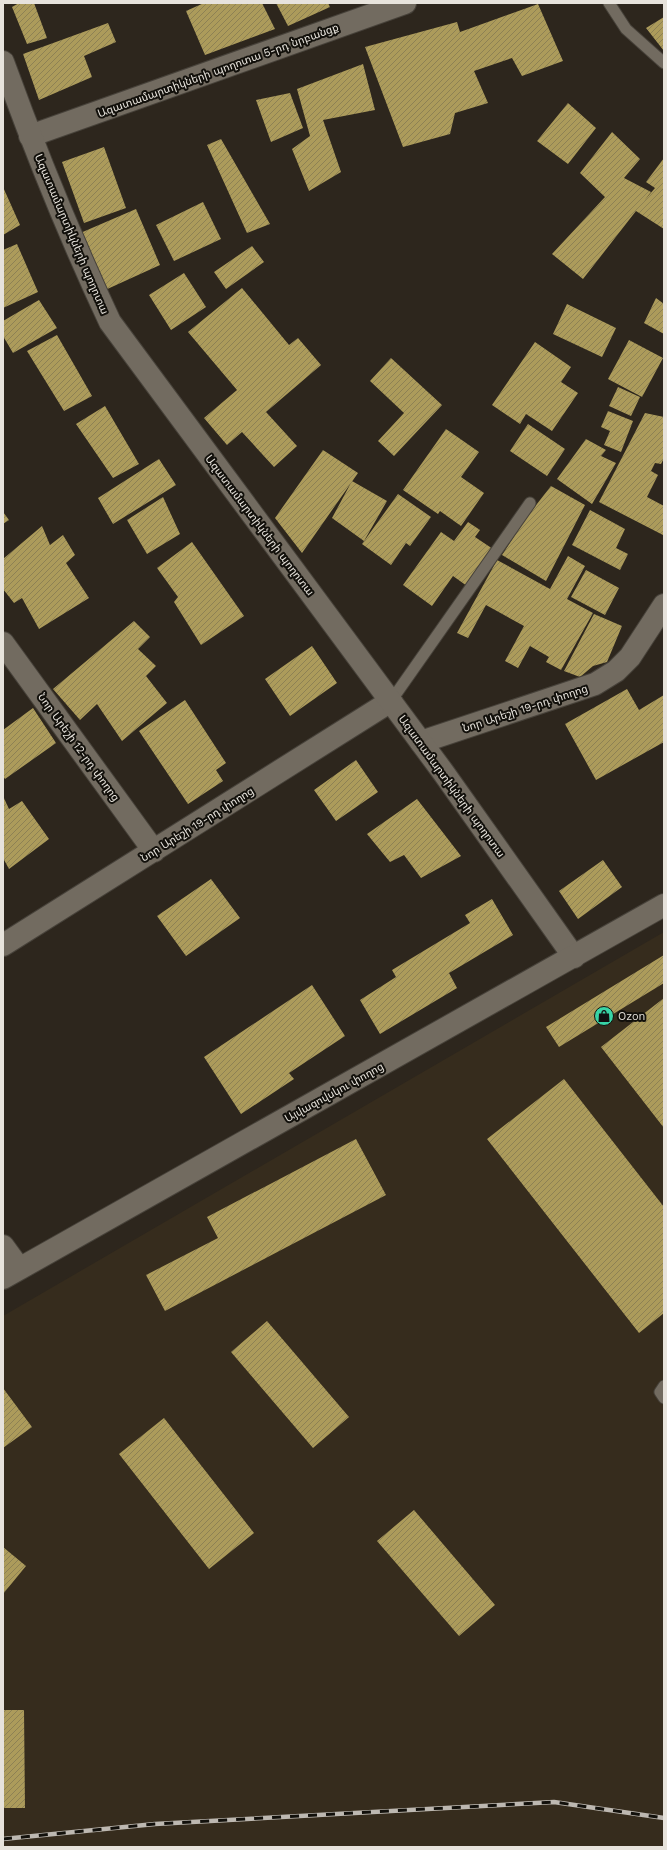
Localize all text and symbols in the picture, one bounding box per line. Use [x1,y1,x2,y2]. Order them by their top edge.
street label: Ազատամարտիկների պողոտա 5-րդ նրբանցք [96,21,340,120]
street label: Ազատամարտիկների պողոտա [32,152,111,316]
street label: Ազատամարտիկների պողոտա [202,452,317,598]
street label: Նոր Արեշի 19-րդ փողոց [461,682,589,735]
street label: Նոր Արեշի 12-րդ փողոց [35,691,122,804]
street label: Ազատամարտիկների պողոտա [396,713,508,860]
street label: Նոր Արեշի 19-րդ փողոց [138,784,256,865]
shop icon: Ozon [593,1005,615,1027]
place label: Ozon [618,1010,645,1023]
street label: Այվազովսկու փողոց [282,1060,386,1125]

